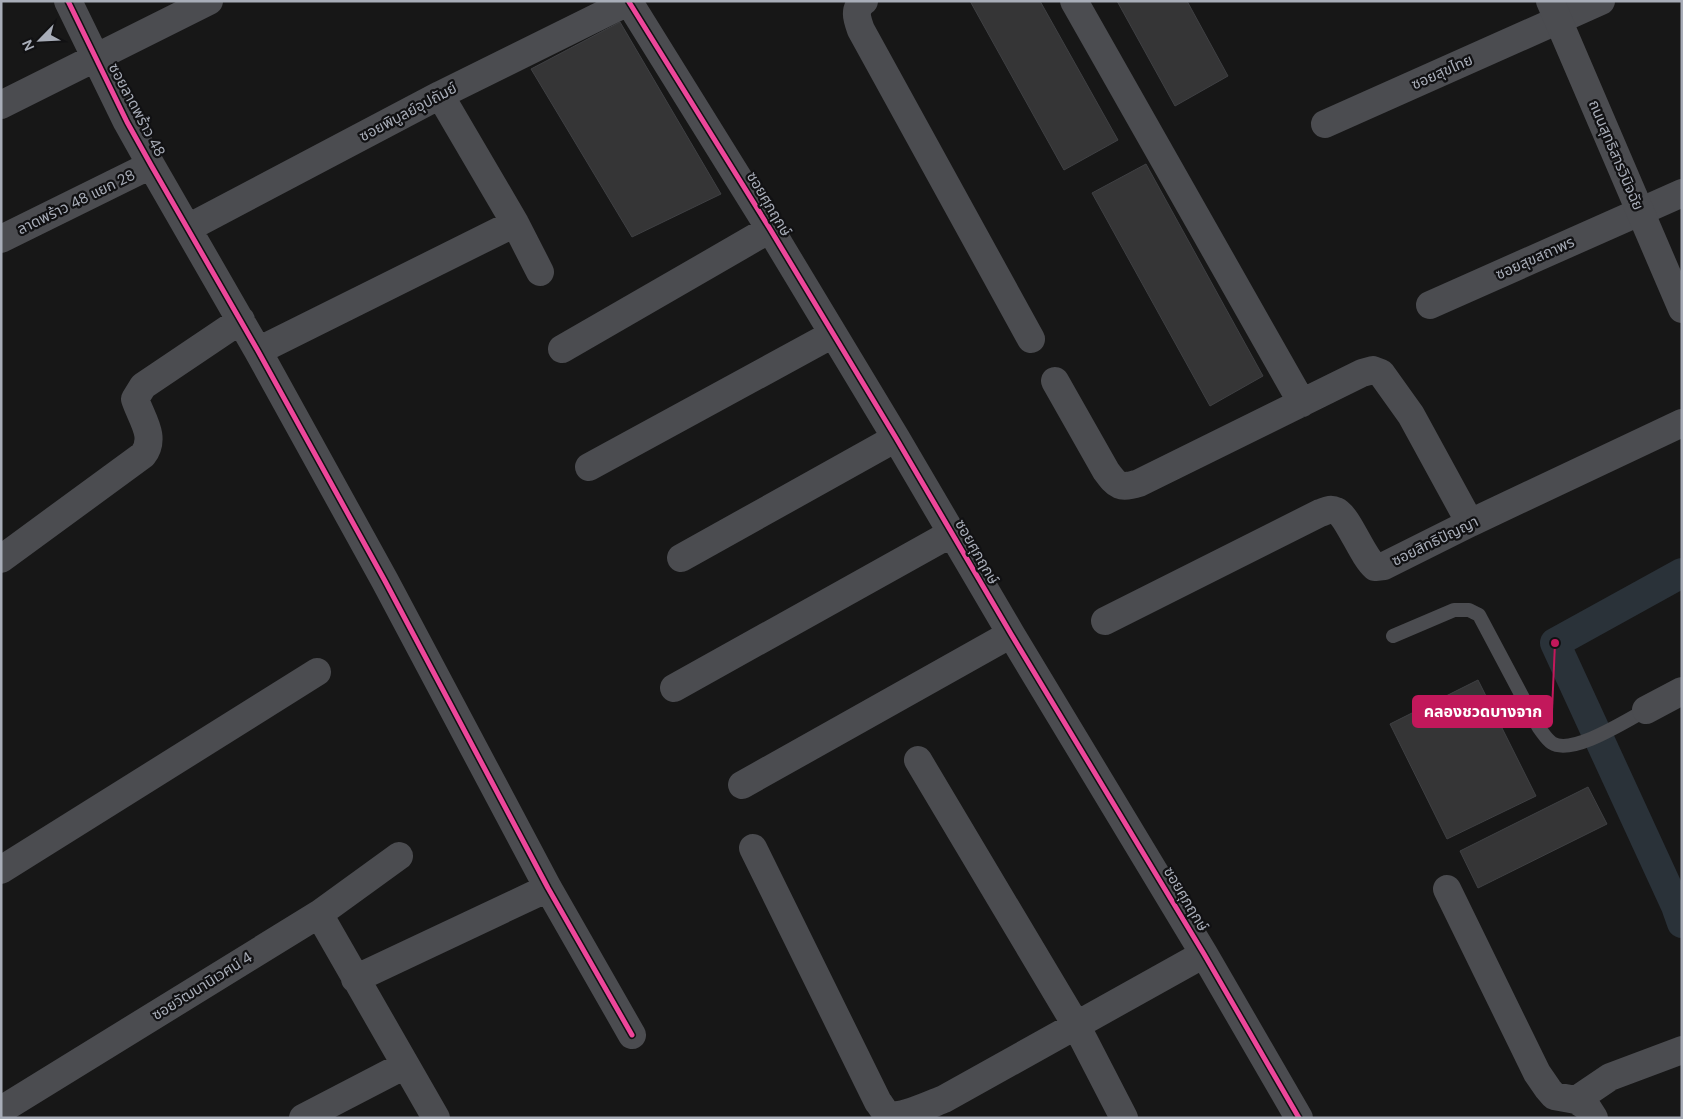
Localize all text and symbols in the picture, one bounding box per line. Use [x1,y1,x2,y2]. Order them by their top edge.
north arrow [15,15,65,65]
text: N [18,37,38,54]
street label: ซอยสุขไทย [1408,50,1476,94]
street label: ซอยลาดพร้าว 48 [104,60,170,160]
street label: ซอยพิบูลย์อุปถัมย์ [356,78,460,146]
street label: ถนนสุทธิสารวินิจฉัย [1584,97,1648,213]
street label: ลาดพร้าว 48 แยก 28 [14,165,138,239]
street label: ซอยศุภฤกษ์ [742,168,796,240]
street label: ซอยสุขสถาพร [1493,232,1577,284]
street label: ซอยสิทธิปัญญา [1388,511,1482,571]
street label: ซอยศุภฤกษ์ [950,516,1004,588]
callout: คลองชวดบางจาก [1413,696,1552,727]
text: คลองชวดบางจาก [1424,701,1542,722]
street label: ซอยศุภฤกษ์ [1159,863,1213,935]
street label: ซอยวัฒนานิเวศน์ 4 [148,947,256,1025]

